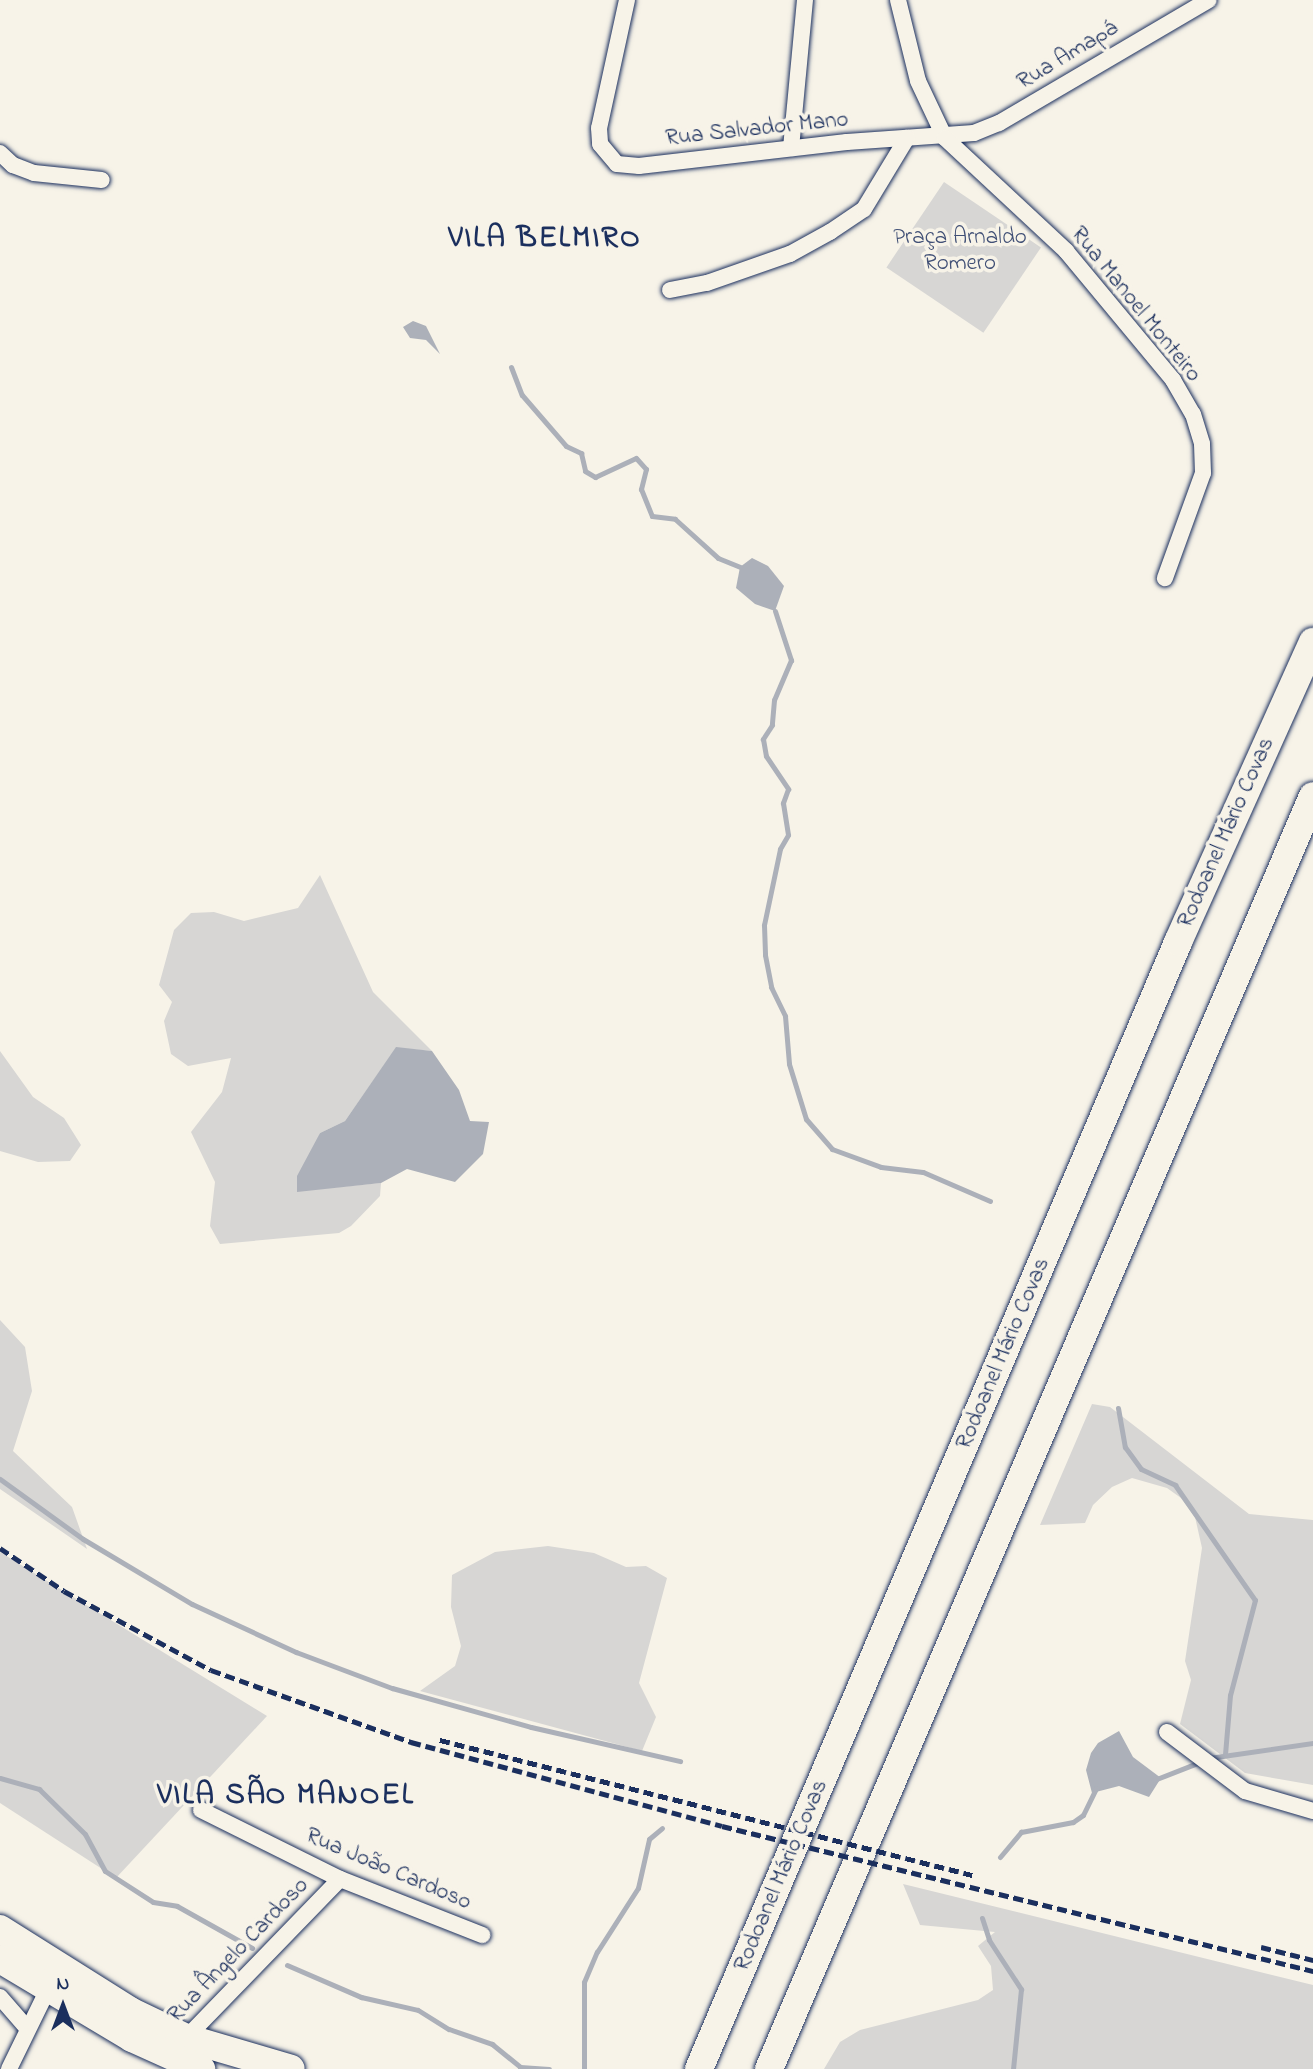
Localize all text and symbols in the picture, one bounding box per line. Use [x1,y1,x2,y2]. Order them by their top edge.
street label: Rua Amapá [1013,15,1123,97]
street label: Rua Salvador Mano [664,107,850,153]
district label: VILA BELMIRO [450,221,640,257]
street label: Rua Manoel Monteiro [1064,222,1206,388]
park label: Praça Arnaldo Romero [893,224,1027,278]
street label: Rodoanel Mário Covas [1173,734,1281,932]
street label: Rodoanel Mário Covas [951,1254,1057,1454]
street label: Rodoanel Mário Covas [729,1776,835,1976]
district label: VILA SÃO MANOEL [159,1778,413,1814]
street label: Rua João Cardoso [301,1823,475,1917]
street label: Rua Ângelo Cardoso [163,1873,315,2029]
north arrow [28,1971,98,2041]
text: N [57,1971,69,1998]

